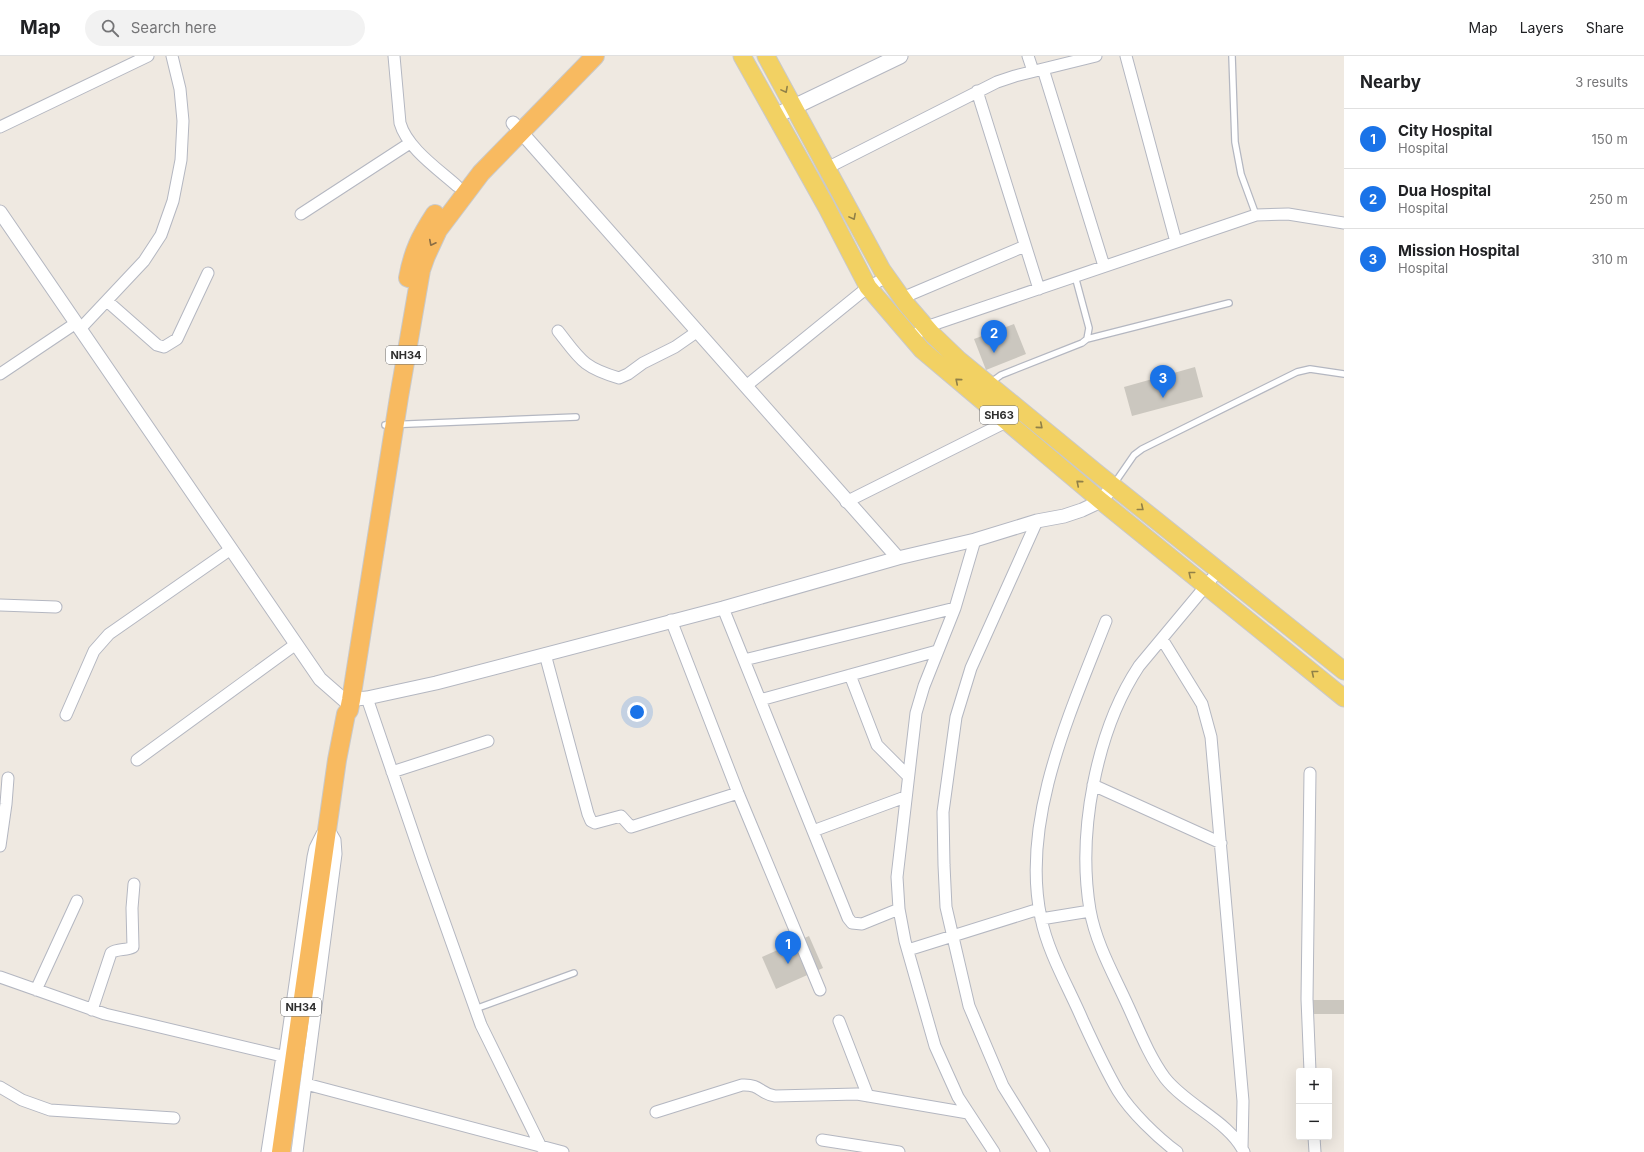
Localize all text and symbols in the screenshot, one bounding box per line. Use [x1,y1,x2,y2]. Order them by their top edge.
search box [85,10,365,46]
text: Map [20,16,61,39]
icon: search [99,17,121,39]
text: Search here [131,18,216,37]
text: Map [1469,19,1498,36]
text: Layers [1520,19,1564,36]
text: Share [1586,19,1624,36]
text: Nearby [1360,72,1421,92]
text: 3 results [1575,74,1628,90]
one-way arrow [780,86,787,93]
text: City Hospital [1398,121,1492,140]
text: 1 [1370,131,1376,147]
text: 150 m [1592,131,1628,147]
text: Hospital [1398,140,1448,156]
text: Dua Hospital [1398,181,1491,200]
text: 2 [1369,191,1377,207]
text: 250 m [1589,191,1628,207]
text: Hospital [1398,200,1448,216]
one-way arrow [848,213,856,220]
one-way arrow [429,239,437,246]
text: Mission Hospital [1398,241,1520,260]
text: 3 [1369,251,1377,267]
text: 310 m [1591,251,1628,267]
text: Hospital [1398,260,1448,276]
pin: 2 [981,320,1007,353]
road number: NH34 [386,346,426,364]
pin: 3 [1150,365,1176,398]
one-way arrow [956,379,963,386]
road number: SH63 [980,406,1018,424]
one-way arrow [1036,422,1043,429]
one-way arrow [1077,480,1084,487]
one-way arrow [1137,503,1144,510]
one-way arrow [1189,571,1196,578]
one-way arrow [1311,671,1318,678]
your location [627,702,647,722]
pin: 1 [775,931,801,964]
road number: NH34 [281,998,321,1016]
map controls [1296,1068,1332,1140]
button: + [1296,1068,1332,1104]
button: − [1296,1104,1332,1140]

